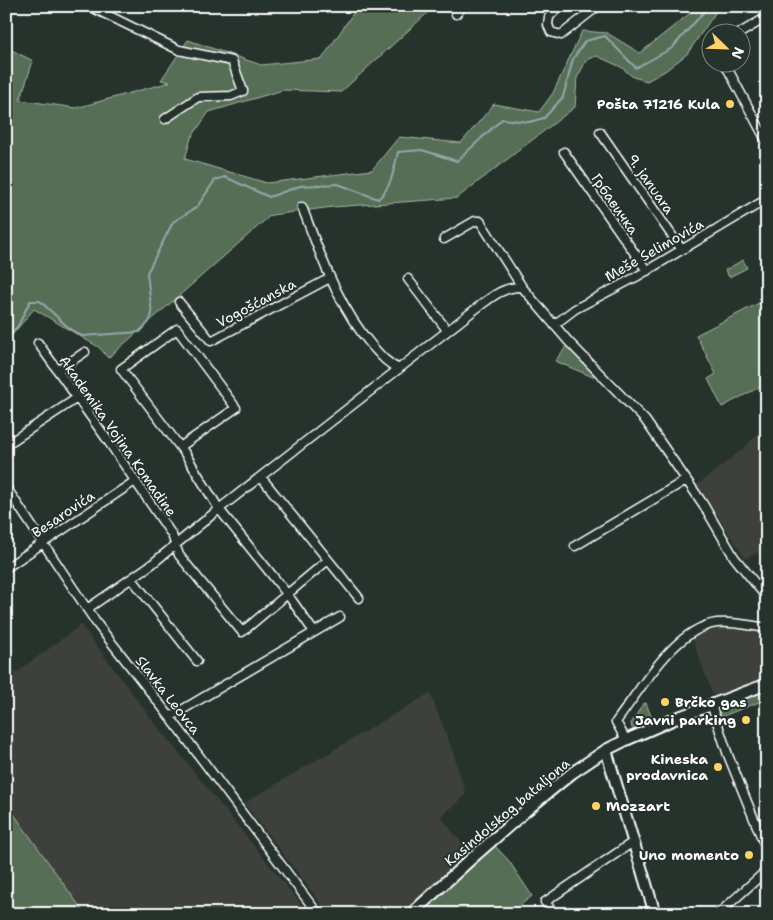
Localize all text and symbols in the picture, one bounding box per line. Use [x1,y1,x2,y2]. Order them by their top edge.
north arrow [700,22,750,72]
text: N [728,44,748,62]
place label: Pošta 71216 Kula [597,95,720,113]
marker: Pošta 71216 Kula [724,98,736,110]
street label: 9. januara [624,150,678,218]
street label: Грбавичка [587,170,643,238]
street label: Meše Selimovića [602,214,707,285]
street label: Vogošćanska [213,274,299,331]
street label: Akademika Vojina Komadine [55,352,181,520]
street label: Besarovića [28,486,98,542]
street label: Slavka Leovca [132,652,204,738]
place label: Brčko gas [675,693,747,711]
marker: Brčko gas [659,696,671,708]
place label: Javni parking [635,711,736,729]
marker: Javni parking [740,714,752,726]
place label: Kineska prodavnica [626,750,708,784]
street label: Kasindolskog bataljona [441,754,574,870]
marker: Kineska prodavnica [712,761,724,773]
place label: Mozzart [606,797,670,815]
marker: Mozzart [590,800,602,812]
place label: Uno momento [639,846,739,864]
marker: Uno momento [743,849,755,861]

